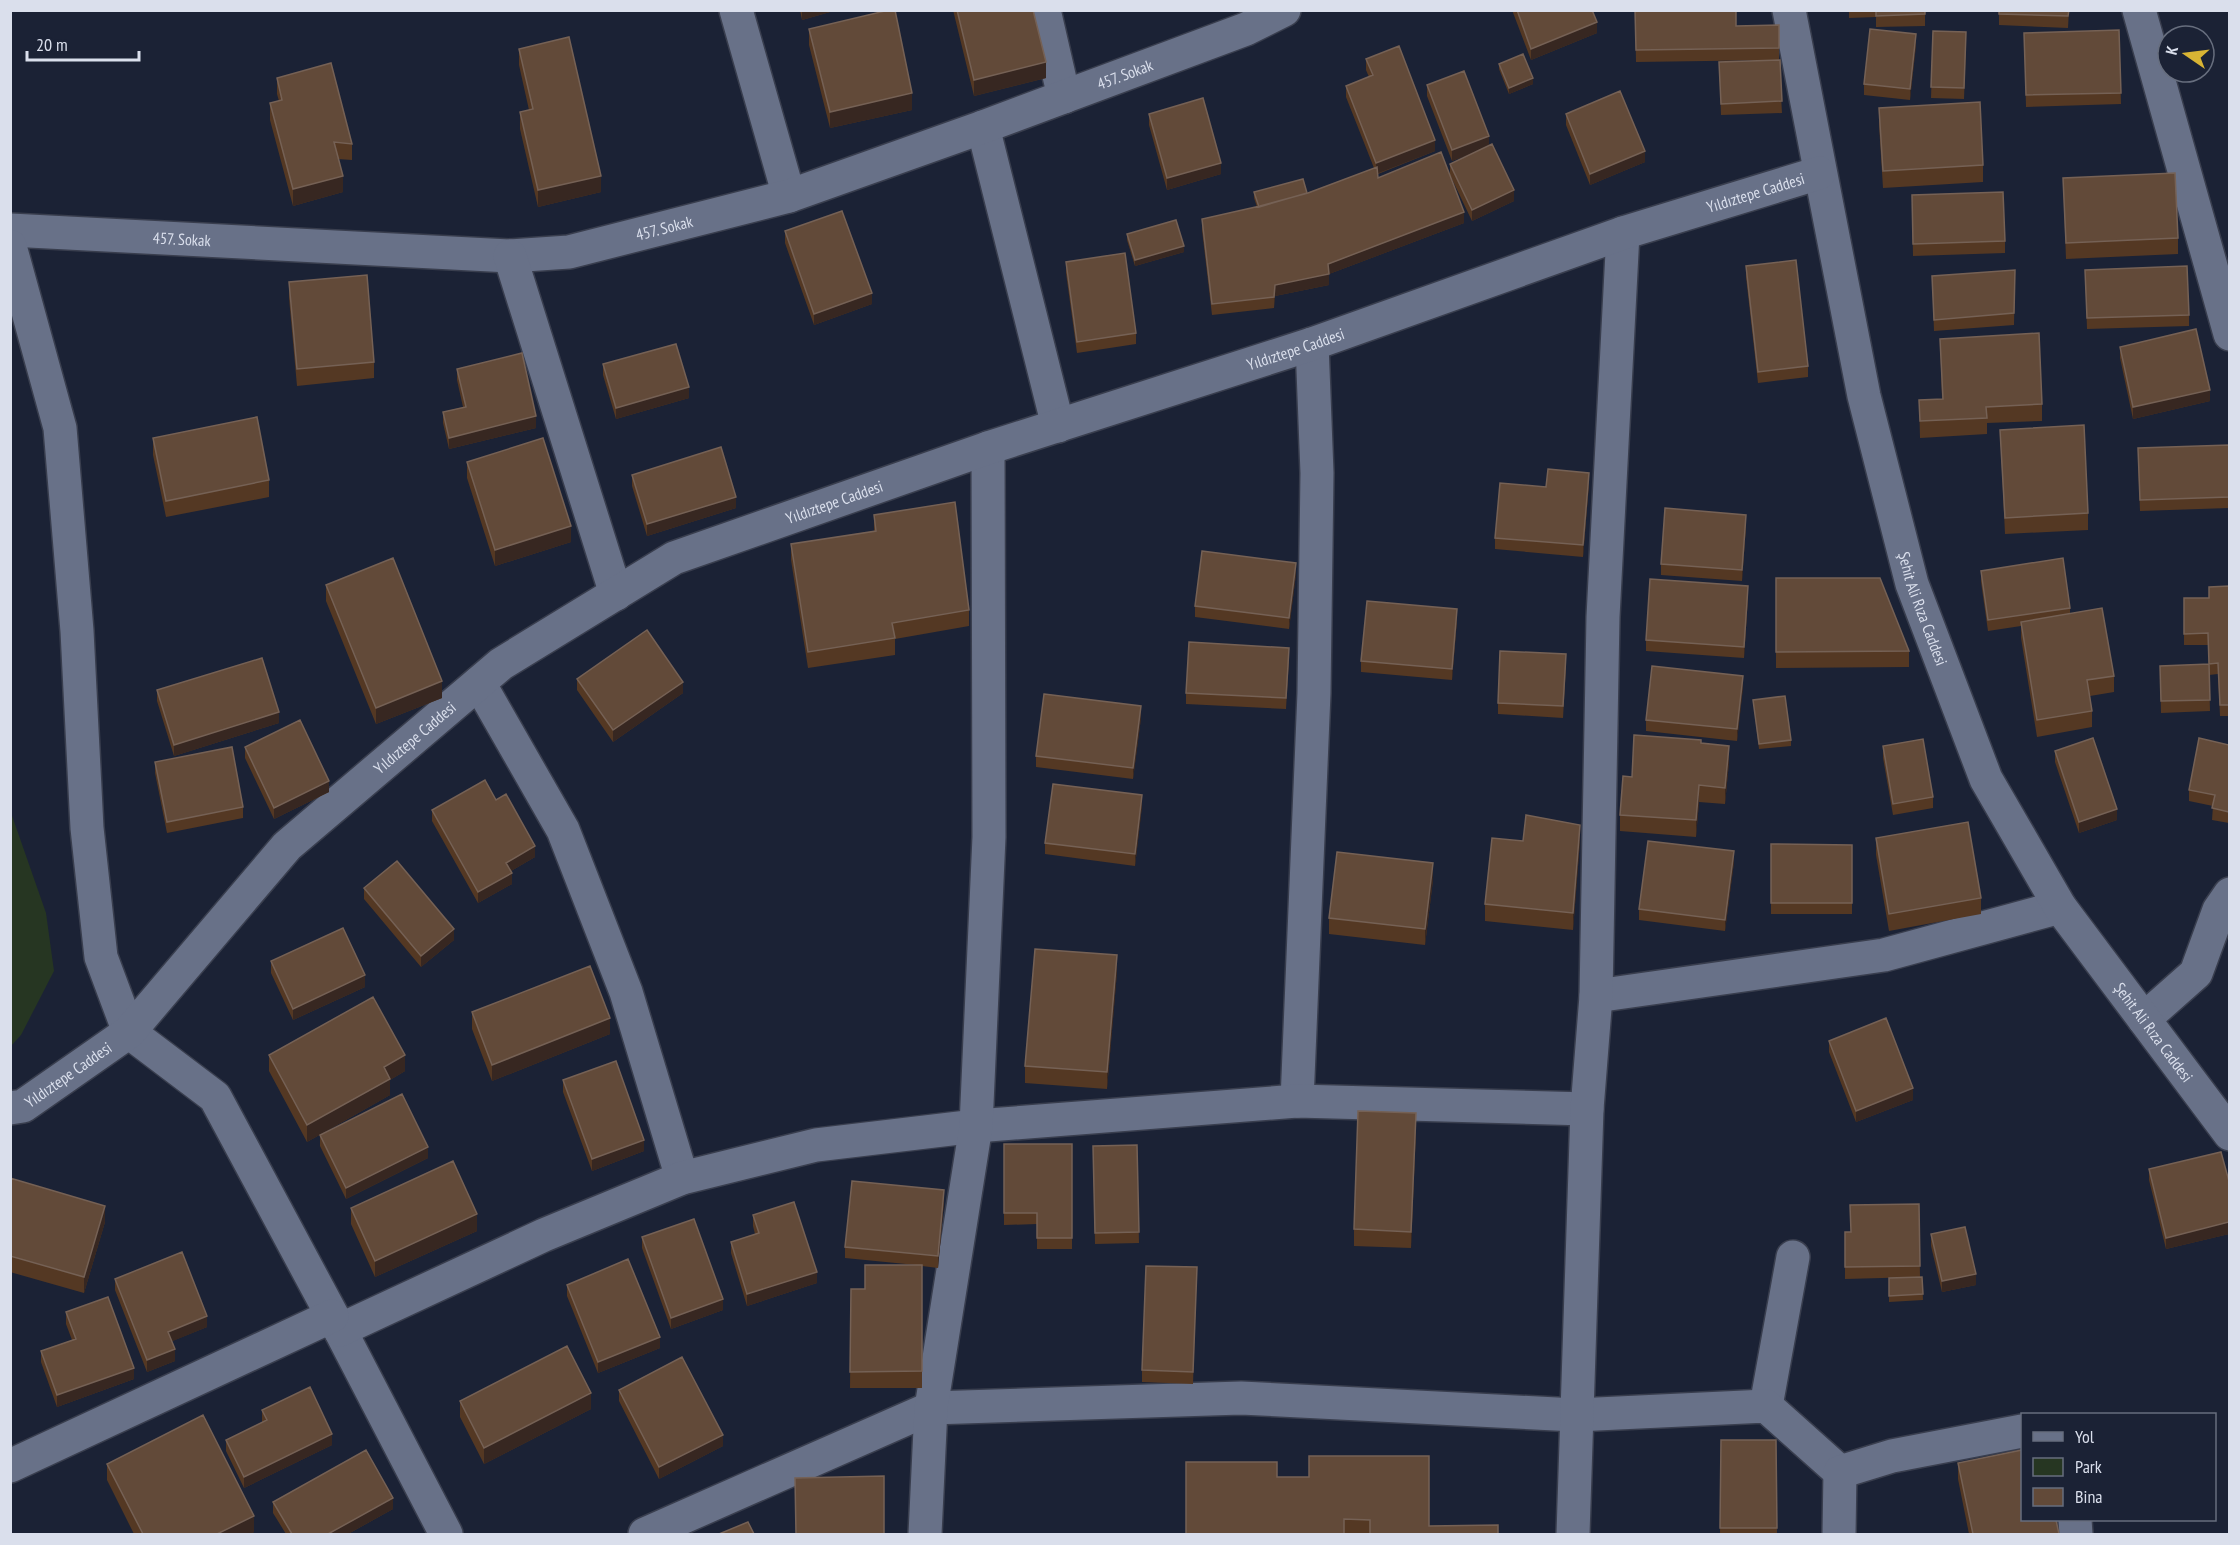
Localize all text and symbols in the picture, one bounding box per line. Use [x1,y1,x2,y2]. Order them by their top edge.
scale bar [27,24,140,62]
north arrow [2156,24,2216,84]
text: 20 m [36,33,68,56]
text: K [2161,43,2182,57]
street label: 457. Sokak [1094,54,1156,94]
street label: Yıldıztepe Caddesi [1704,168,1807,217]
street label: 457. Sokak [634,211,695,245]
street label: 457. Sokak [152,227,212,250]
street label: Yıldıztepe Caddesi [1244,323,1347,374]
street label: Yıldıztepe Caddesi [783,476,885,528]
street label: Şehit Ali Rıza Caddesi [1894,550,1952,668]
street label: Yıldıztepe Caddesi [369,697,460,778]
street label: Şehit Ali Rıza Caddesi [2110,978,2197,1086]
street label: Yıldıztepe Caddesi [21,1037,115,1112]
legend [2021,1413,2216,1521]
text: Yol [2075,1425,2095,1448]
text: Park [2075,1455,2102,1478]
text: Bina [2075,1485,2103,1508]

